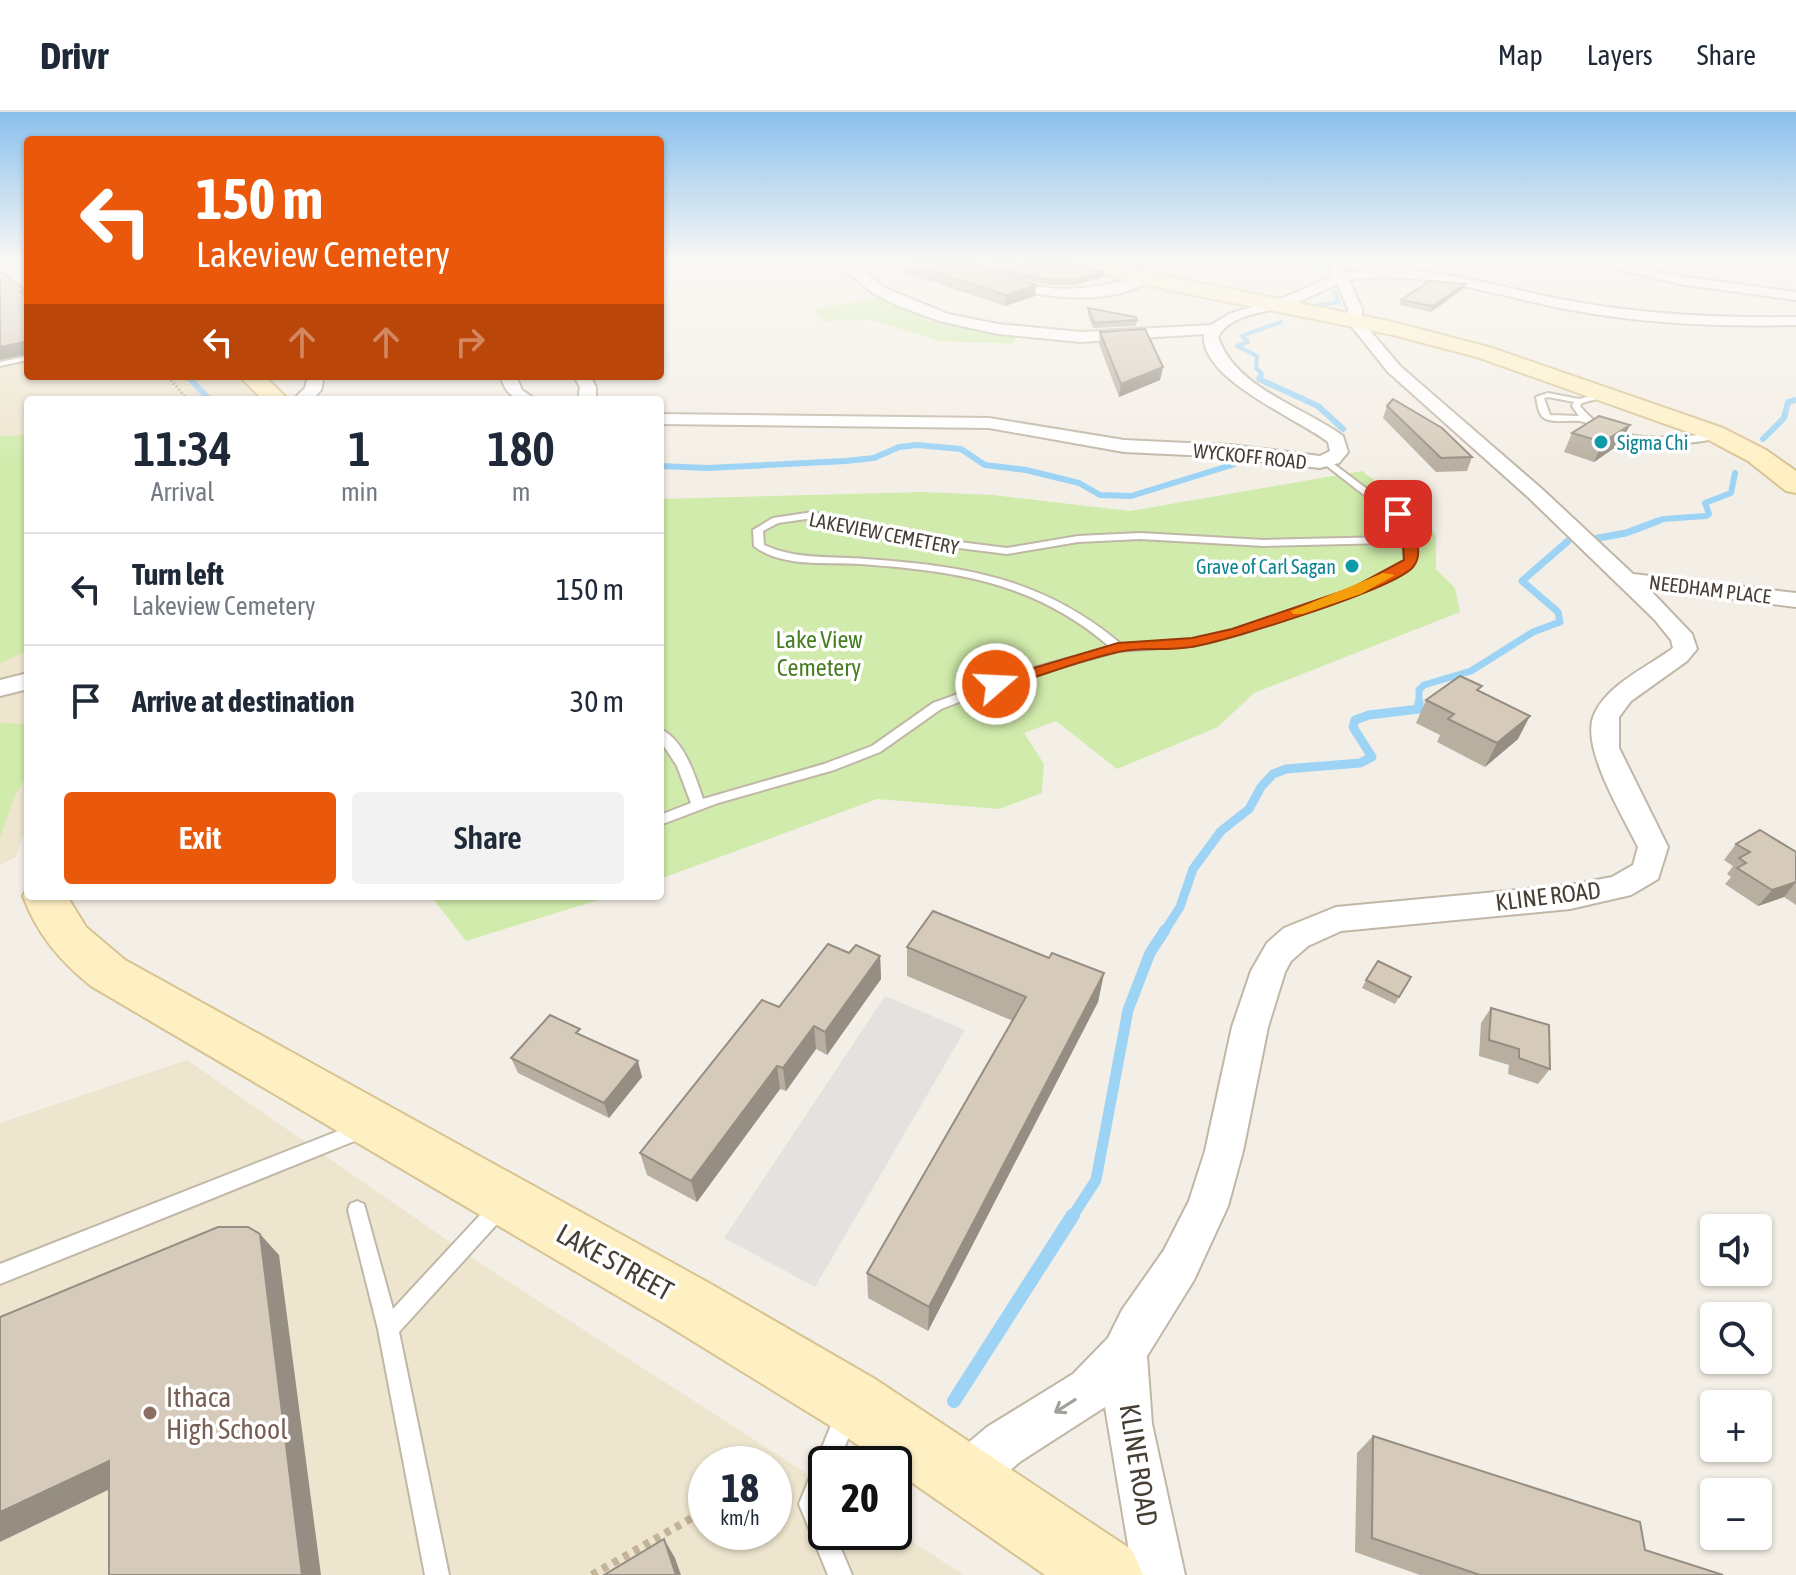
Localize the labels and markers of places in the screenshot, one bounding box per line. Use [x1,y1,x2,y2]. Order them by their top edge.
place label: Sigma Chi [1617,431,1688,454]
marker: Sigma Chi [1592,433,1610,451]
pin [1364,480,1432,548]
place label: Grave of Carl Sagan [1196,555,1336,578]
marker: Grave of Carl Sagan [1343,557,1361,575]
place label: Ithaca High School [166,1381,288,1445]
marker: Ithaca High School [141,1404,159,1422]

